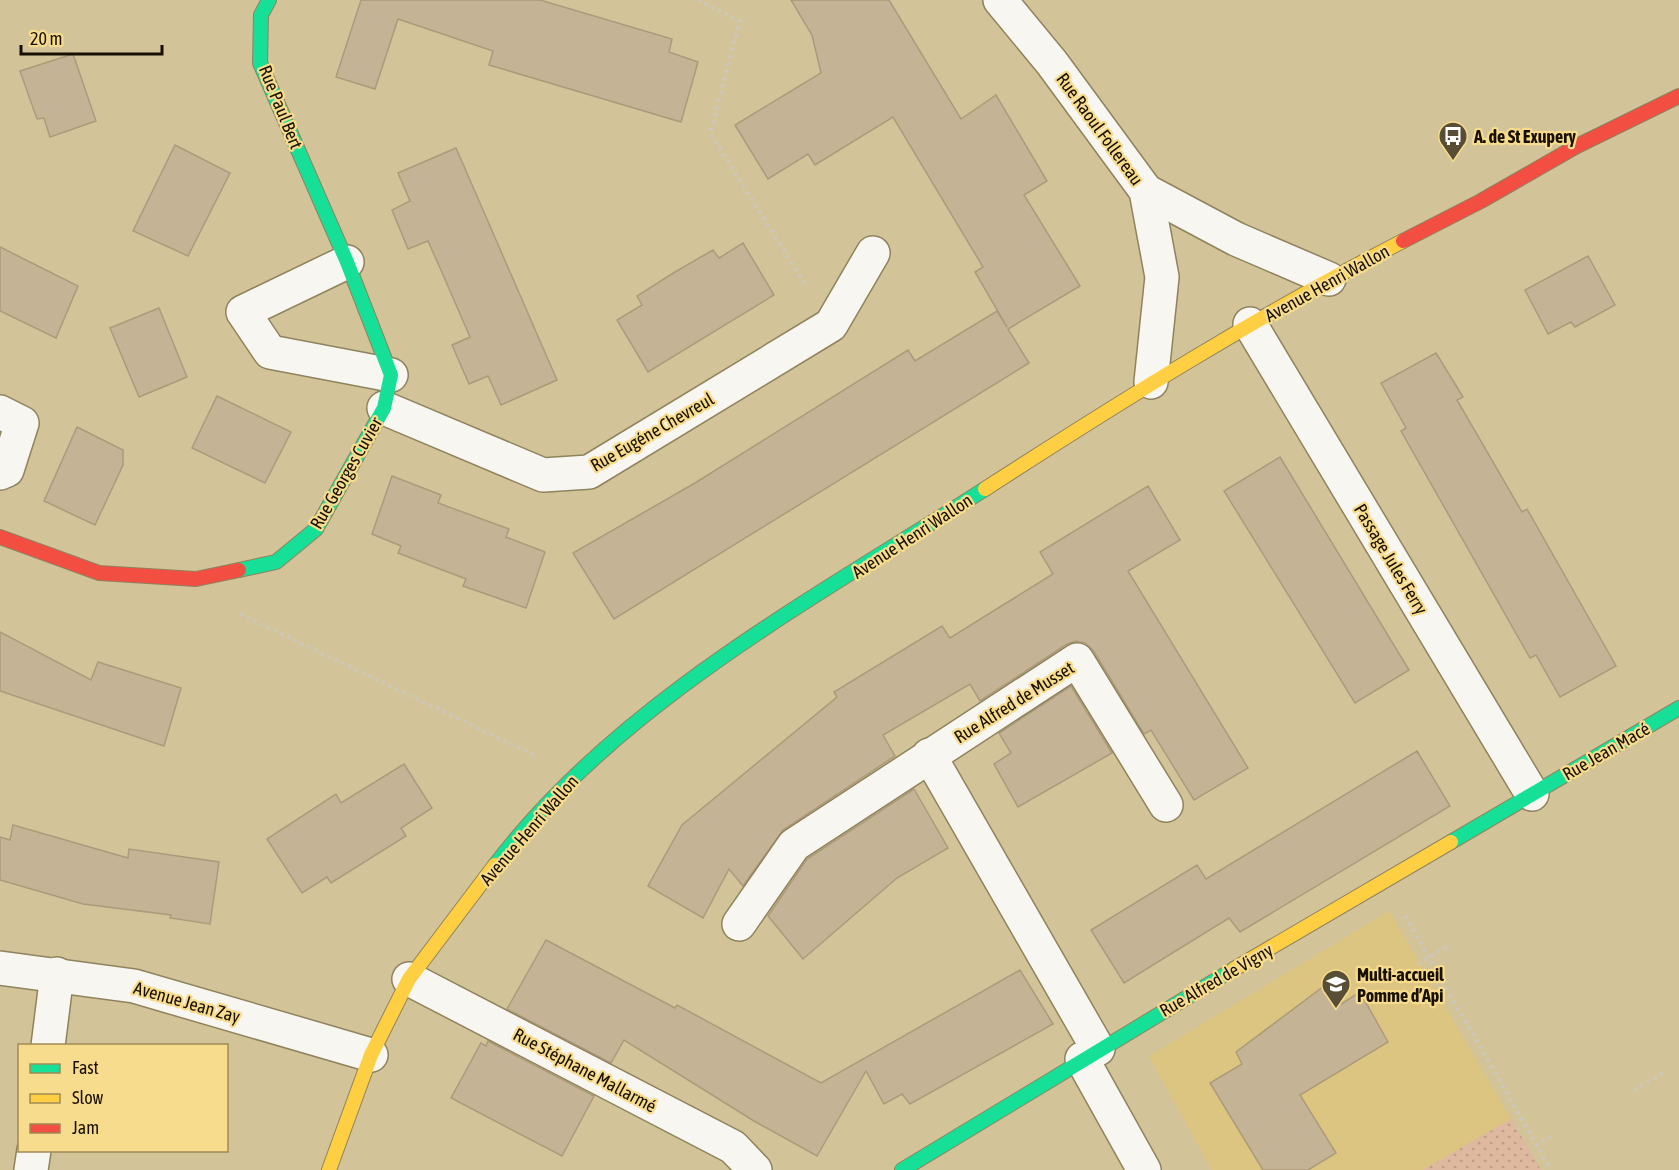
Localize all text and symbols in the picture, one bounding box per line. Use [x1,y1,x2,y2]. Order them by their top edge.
scale bar [21,18,162,56]
text: 20 m [30,28,62,49]
street label: Rue Paul Bert [255,62,307,152]
street label: Rue Raoul Follereau [1052,69,1148,189]
bus stop icon: A. de St Exupery [1437,120,1469,162]
place label: A. de St Exupery [1473,126,1577,147]
street label: Avenue Henri Wallon [1261,240,1393,326]
street label: Rue Eugéne Chevreul [587,388,718,476]
street label: Rue Georges Cuvier [306,413,387,533]
street label: Avenue Henri Wallon [848,489,976,583]
street label: Passage Jules Ferry [1350,500,1432,618]
street label: Rue Alfred de Musset [950,657,1078,747]
street label: Rue Jean Macé [1559,718,1653,784]
street label: Avenue Henri Wallon [475,771,583,889]
street label: Rue Alfred de Vigny [1156,939,1276,1021]
place label: Multi-accueil Pomme d’Api [1357,964,1444,1006]
school or university icon: Multi-accueil Pomme d’Api [1320,968,1352,1010]
street label: Avenue Jean Zay [131,977,243,1027]
street label: Rue Stéphane Mallarmé [510,1023,660,1117]
legend [18,1044,228,1152]
text: Fast [72,1057,99,1078]
text: Slow [72,1087,103,1108]
text: Jam [72,1117,99,1138]

